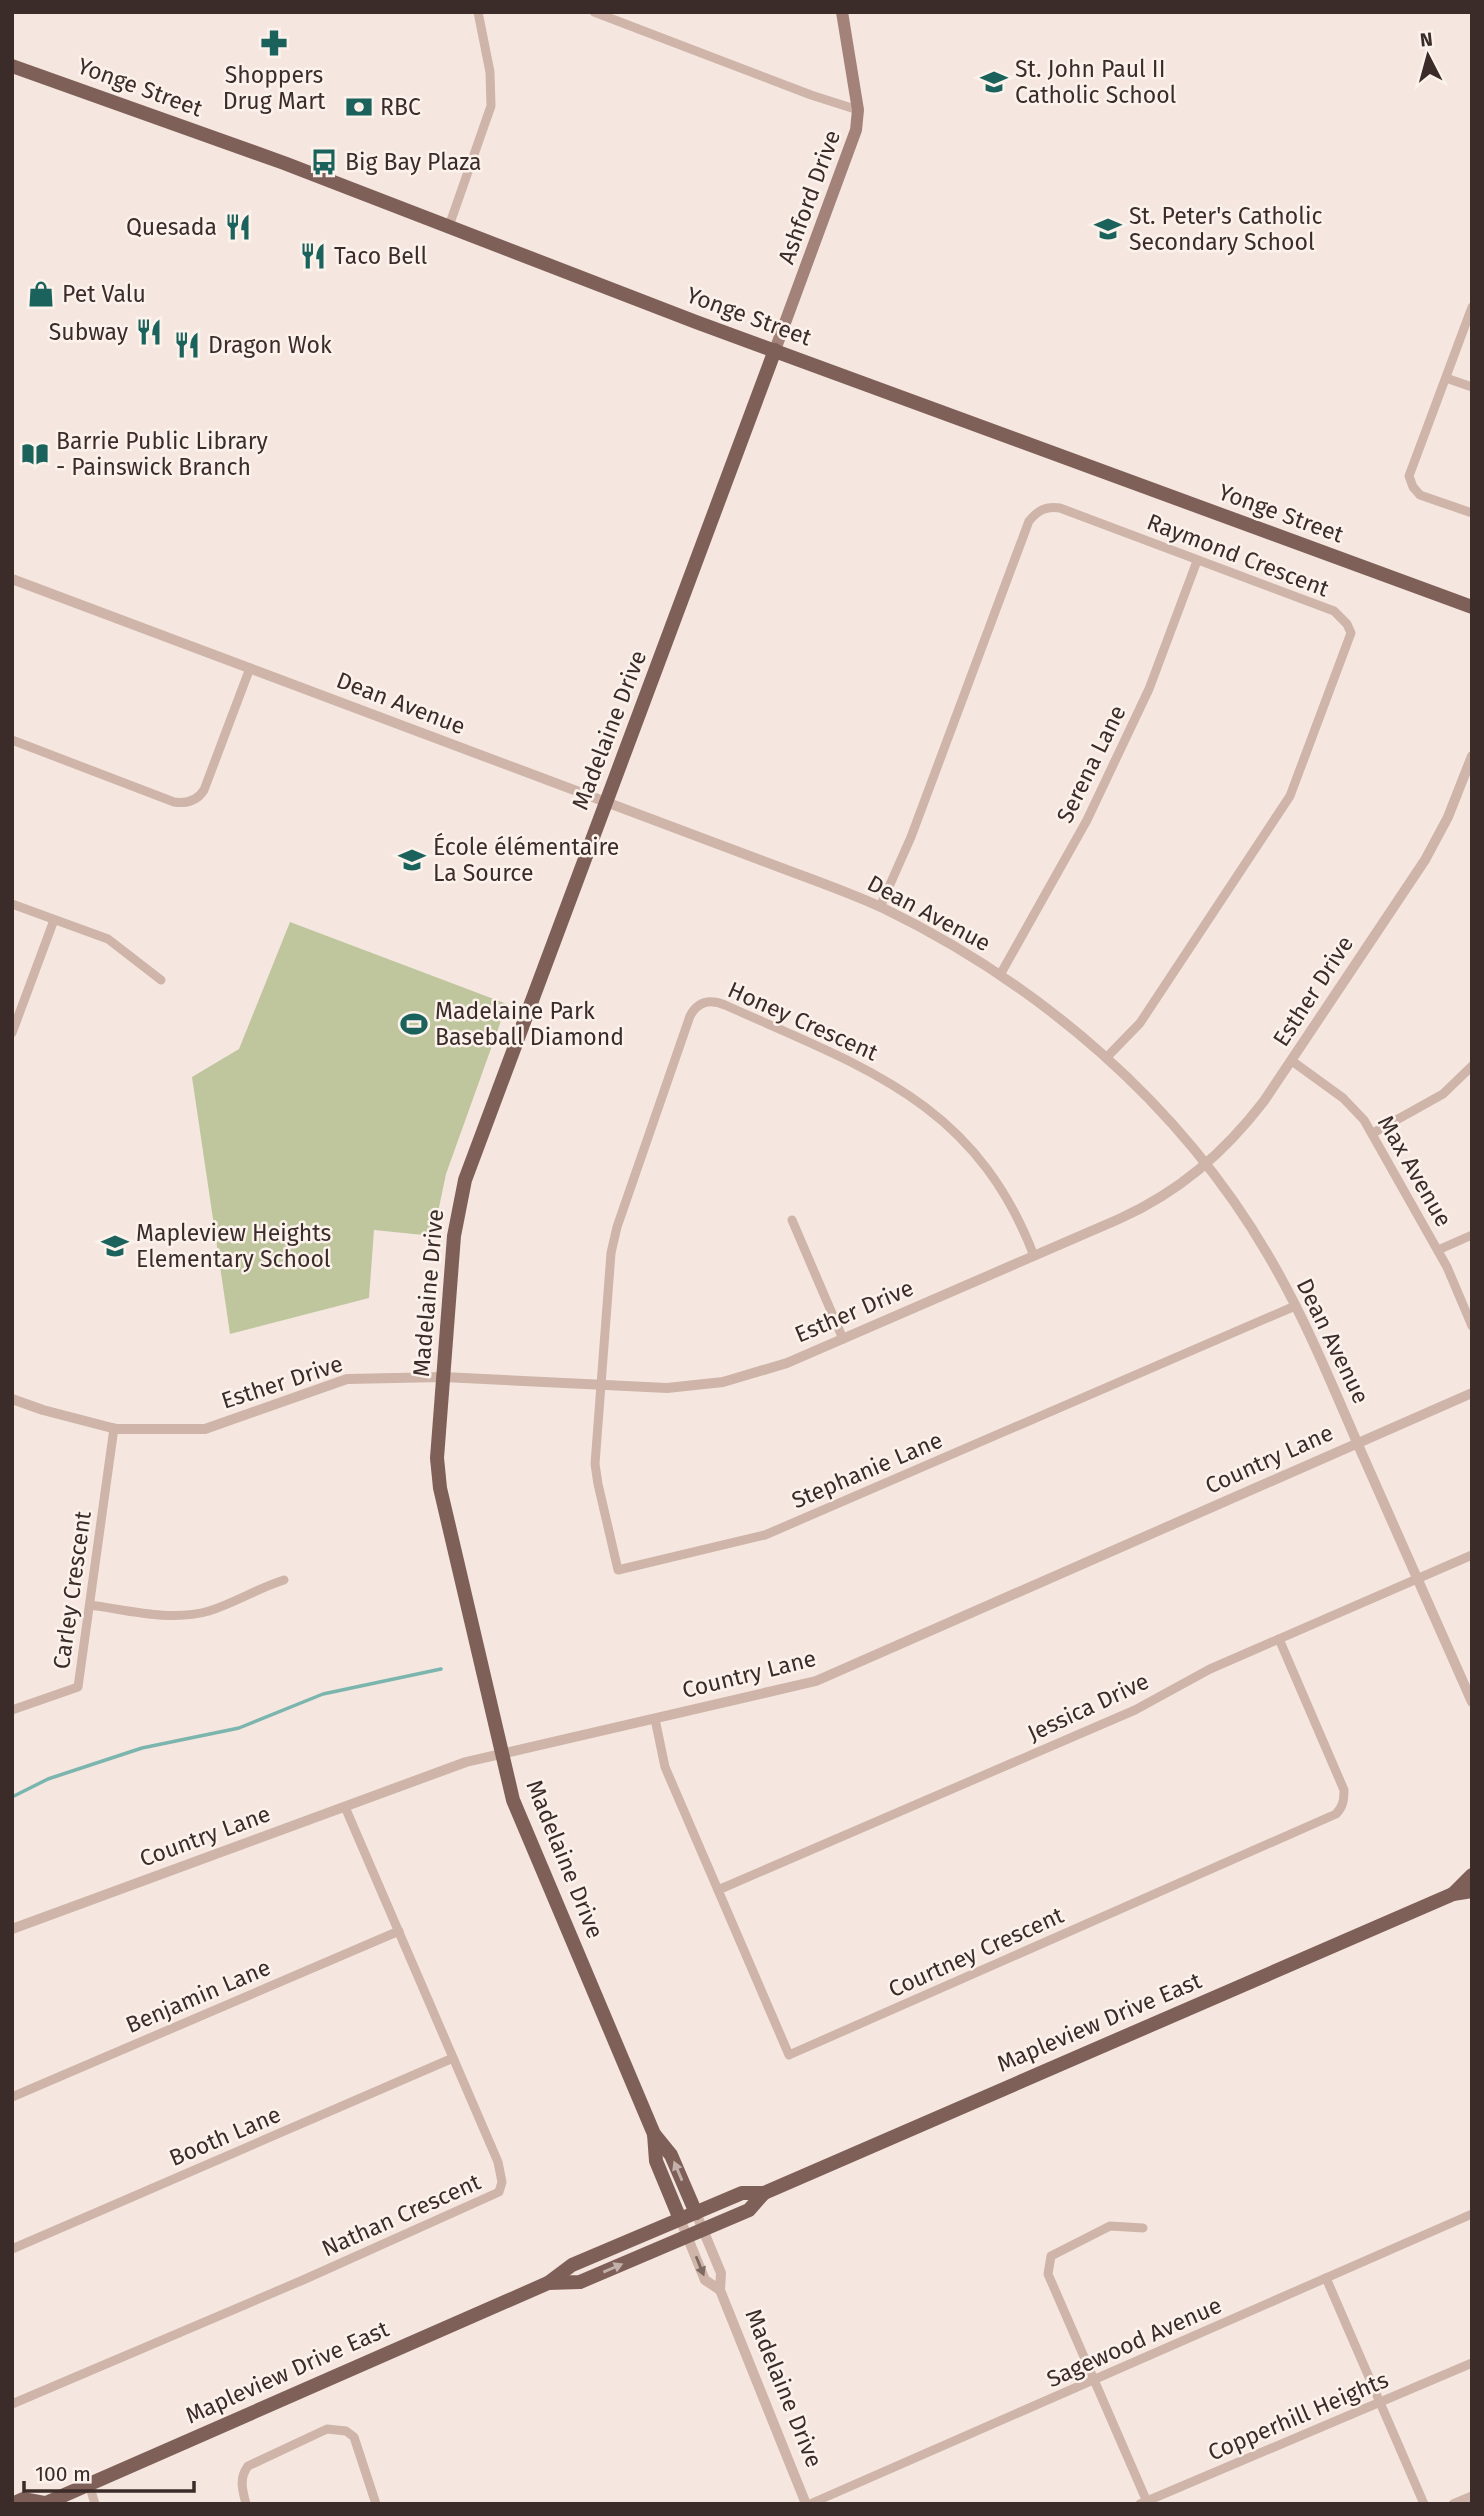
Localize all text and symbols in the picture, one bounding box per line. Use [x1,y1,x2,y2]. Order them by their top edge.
north arrow [1393,21,1463,91]
text: N [1419,27,1434,52]
pharmacy icon: Shoppers Drug Mart [259,28,289,58]
street label: Yonge Street [74,51,207,123]
place label: St. John Paul II Catholic School [1015,55,1177,109]
place label: Shoppers Drug Mart [223,61,326,115]
school or university icon: St. John Paul II Catholic School [979,67,1009,97]
bank icon: RBC [344,92,374,122]
place label: RBC [380,93,421,121]
street label: Ashford Drive [772,126,846,268]
bus stop icon: Big Bay Plaza [309,147,339,177]
place label: Big Bay Plaza [345,148,482,176]
place label: St. Peter's Catholic Secondary School [1129,202,1322,256]
restaurant icon: Quesada [223,212,253,242]
place label: Quesada [126,213,217,241]
school or university icon: St. Peter's Catholic Secondary School [1093,214,1123,244]
restaurant icon: Taco Bell [298,241,328,271]
place label: Taco Bell [334,242,428,270]
shop icon: Pet Valu [26,279,56,309]
place label: Pet Valu [62,280,146,308]
street label: Yonge Street [683,280,816,352]
restaurant icon: Subway [134,317,164,347]
place label: Subway [49,318,129,346]
restaurant icon: Dragon Wok [172,330,202,360]
place label: Dragon Wok [208,331,332,359]
place label: Barrie Public Library - Painswick Branch [56,427,269,481]
library icon: Barrie Public Library - Painswick Branch [20,439,50,469]
street label: Yonge Street [1215,477,1348,549]
street label: Raymond Crescent [1143,507,1334,603]
street label: Madelaine Drive [566,646,652,814]
street label: Dean Avenue [333,666,469,740]
street label: Serena Lane [1050,701,1132,827]
place label: École élémentaire La Source [433,832,619,887]
school or university icon: École élémentaire La Source [397,845,427,875]
street label: Dean Avenue [863,869,995,957]
street label: Esther Drive [1267,930,1359,1052]
street label: Honey Crescent [724,975,883,1067]
place label: Madelaine Park Baseball Diamond [435,997,624,1051]
sports icon: Madelaine Park Baseball Diamond [399,1009,429,1039]
street label: Max Avenue [1372,1110,1458,1232]
street label: Madelaine Drive [407,1208,449,1378]
place label: Mapleview Heights Elementary School [136,1219,331,1273]
school or university icon: Mapleview Heights Elementary School [100,1231,130,1261]
street label: Esther Drive [790,1273,918,1349]
street label: Dean Avenue [1291,1274,1375,1408]
street label: Esther Drive [218,1349,346,1415]
street label: Country Lane [1201,1418,1337,1500]
street label: Stephanie Lane [787,1426,947,1514]
street label: Carley Crescent [47,1508,97,1671]
street label: Country Lane [679,1644,819,1704]
street label: Jessica Drive [1023,1667,1153,1747]
street label: Madelaine Drive [520,1776,610,1942]
street label: Country Lane [136,1799,274,1873]
street label: Courtney Crescent [884,1901,1068,2003]
street label: Benjamin Lane [121,1953,275,2039]
street label: Mapleview Drive East [993,1966,1206,2078]
street label: Booth Lane [165,2100,285,2172]
one-way arrow [673,2161,684,2182]
street label: Nathan Crescent [317,2167,485,2263]
one-way arrow [695,2256,706,2277]
one-way arrow [603,2262,623,2274]
street label: Sagewood Avenue [1042,2291,1226,2393]
street label: Madelaine Drive [739,2305,829,2471]
street label: Mapleview Drive East [181,2314,394,2429]
street label: Copperhill Heights [1204,2365,1392,2467]
scale bar [24,2450,194,2494]
text: 100 m [35,2461,91,2487]

